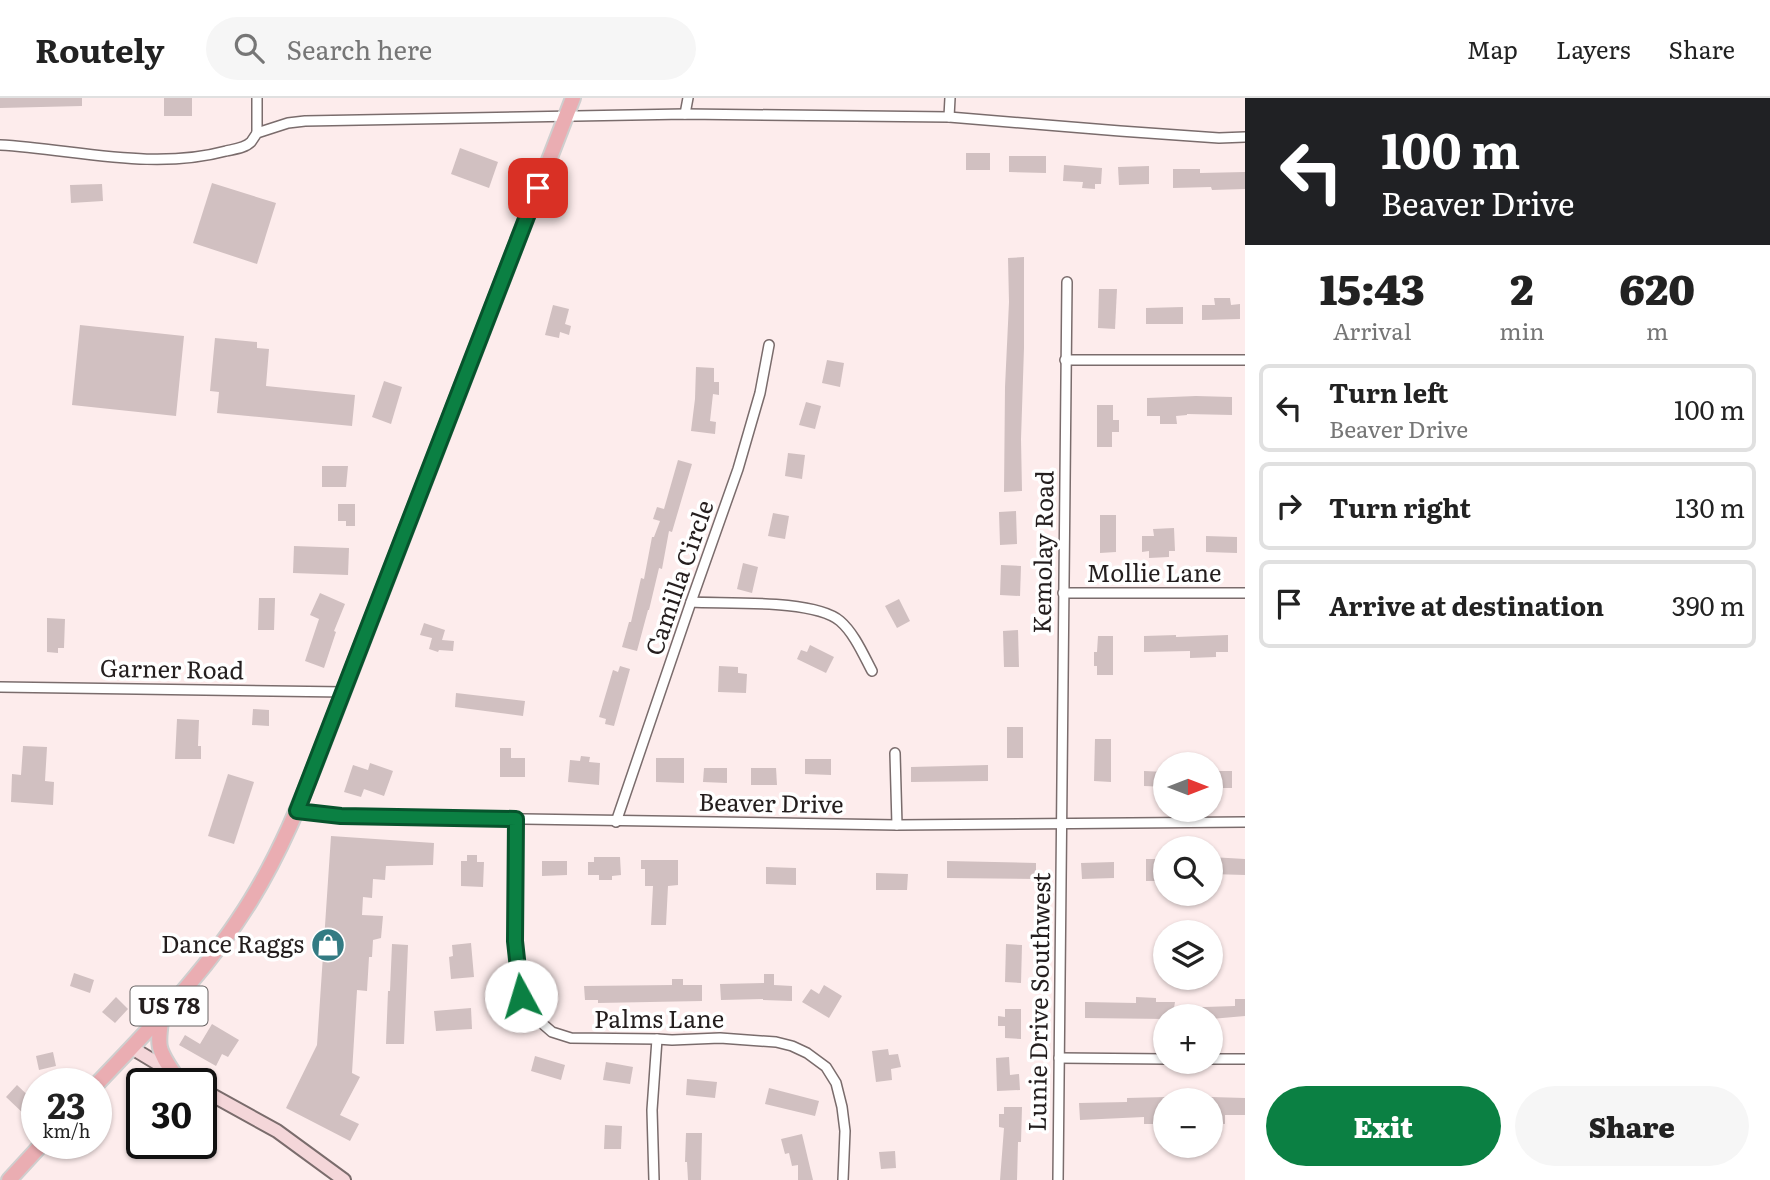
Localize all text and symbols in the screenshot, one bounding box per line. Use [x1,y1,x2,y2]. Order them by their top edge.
search box [206,17,696,80]
text: Routely [35,24,164,73]
icon: search [230,29,268,67]
text: Search here [286,29,432,68]
text: Map [1467,31,1518,66]
text: Layers [1556,31,1630,66]
text: Share [1668,31,1735,66]
text: 100 m [1381,111,1520,184]
icon: left [1266,126,1357,217]
pin [508,158,568,218]
icon: arrive [519,169,557,207]
text: Beaver Drive [1381,178,1575,226]
text: 15:43 [1320,256,1425,318]
text: 2 [1510,256,1534,318]
text: 620 [1619,256,1695,318]
text: Arrival [1333,313,1411,347]
text: min [1499,313,1545,347]
text: m [1646,313,1668,347]
text: Turn left [1329,372,1448,411]
icon: left [1270,389,1308,427]
text: 100 m [1674,389,1745,428]
text: Beaver Drive [1329,411,1468,445]
street label: Kemolay Road [1023,470,1060,634]
icon: right [1270,487,1308,525]
text: Turn right [1329,487,1471,526]
text: 130 m [1675,487,1745,526]
street label: Camilla Circle [635,495,721,660]
street label: Mollie Lane [1087,554,1221,589]
icon: arrive [1270,585,1308,623]
text: Arrive at destination [1329,585,1604,624]
text: 390 m [1672,585,1745,624]
street label: Garner Road [100,649,245,686]
north arrow [1153,752,1223,822]
map controls [1153,752,1223,1158]
street label: Beaver Drive [698,783,844,820]
button: search [1153,836,1223,906]
street label: Lunie Drive Southwest [1018,872,1057,1132]
button: layers [1153,920,1223,990]
place label: Dance Raggs [161,925,304,960]
shop icon: Dance Raggs [309,926,347,964]
position arrow [484,959,558,1033]
road number: US 78 [130,986,208,1026]
street label: Palms Lane [594,1000,724,1035]
button: + [1153,1004,1223,1074]
speed limit sign: 30 [126,1068,217,1159]
text: 23 [47,1078,86,1130]
button: Exit [1266,1086,1501,1166]
button: Share [1515,1086,1749,1166]
button: − [1153,1088,1223,1158]
text: km/h [43,1117,90,1144]

